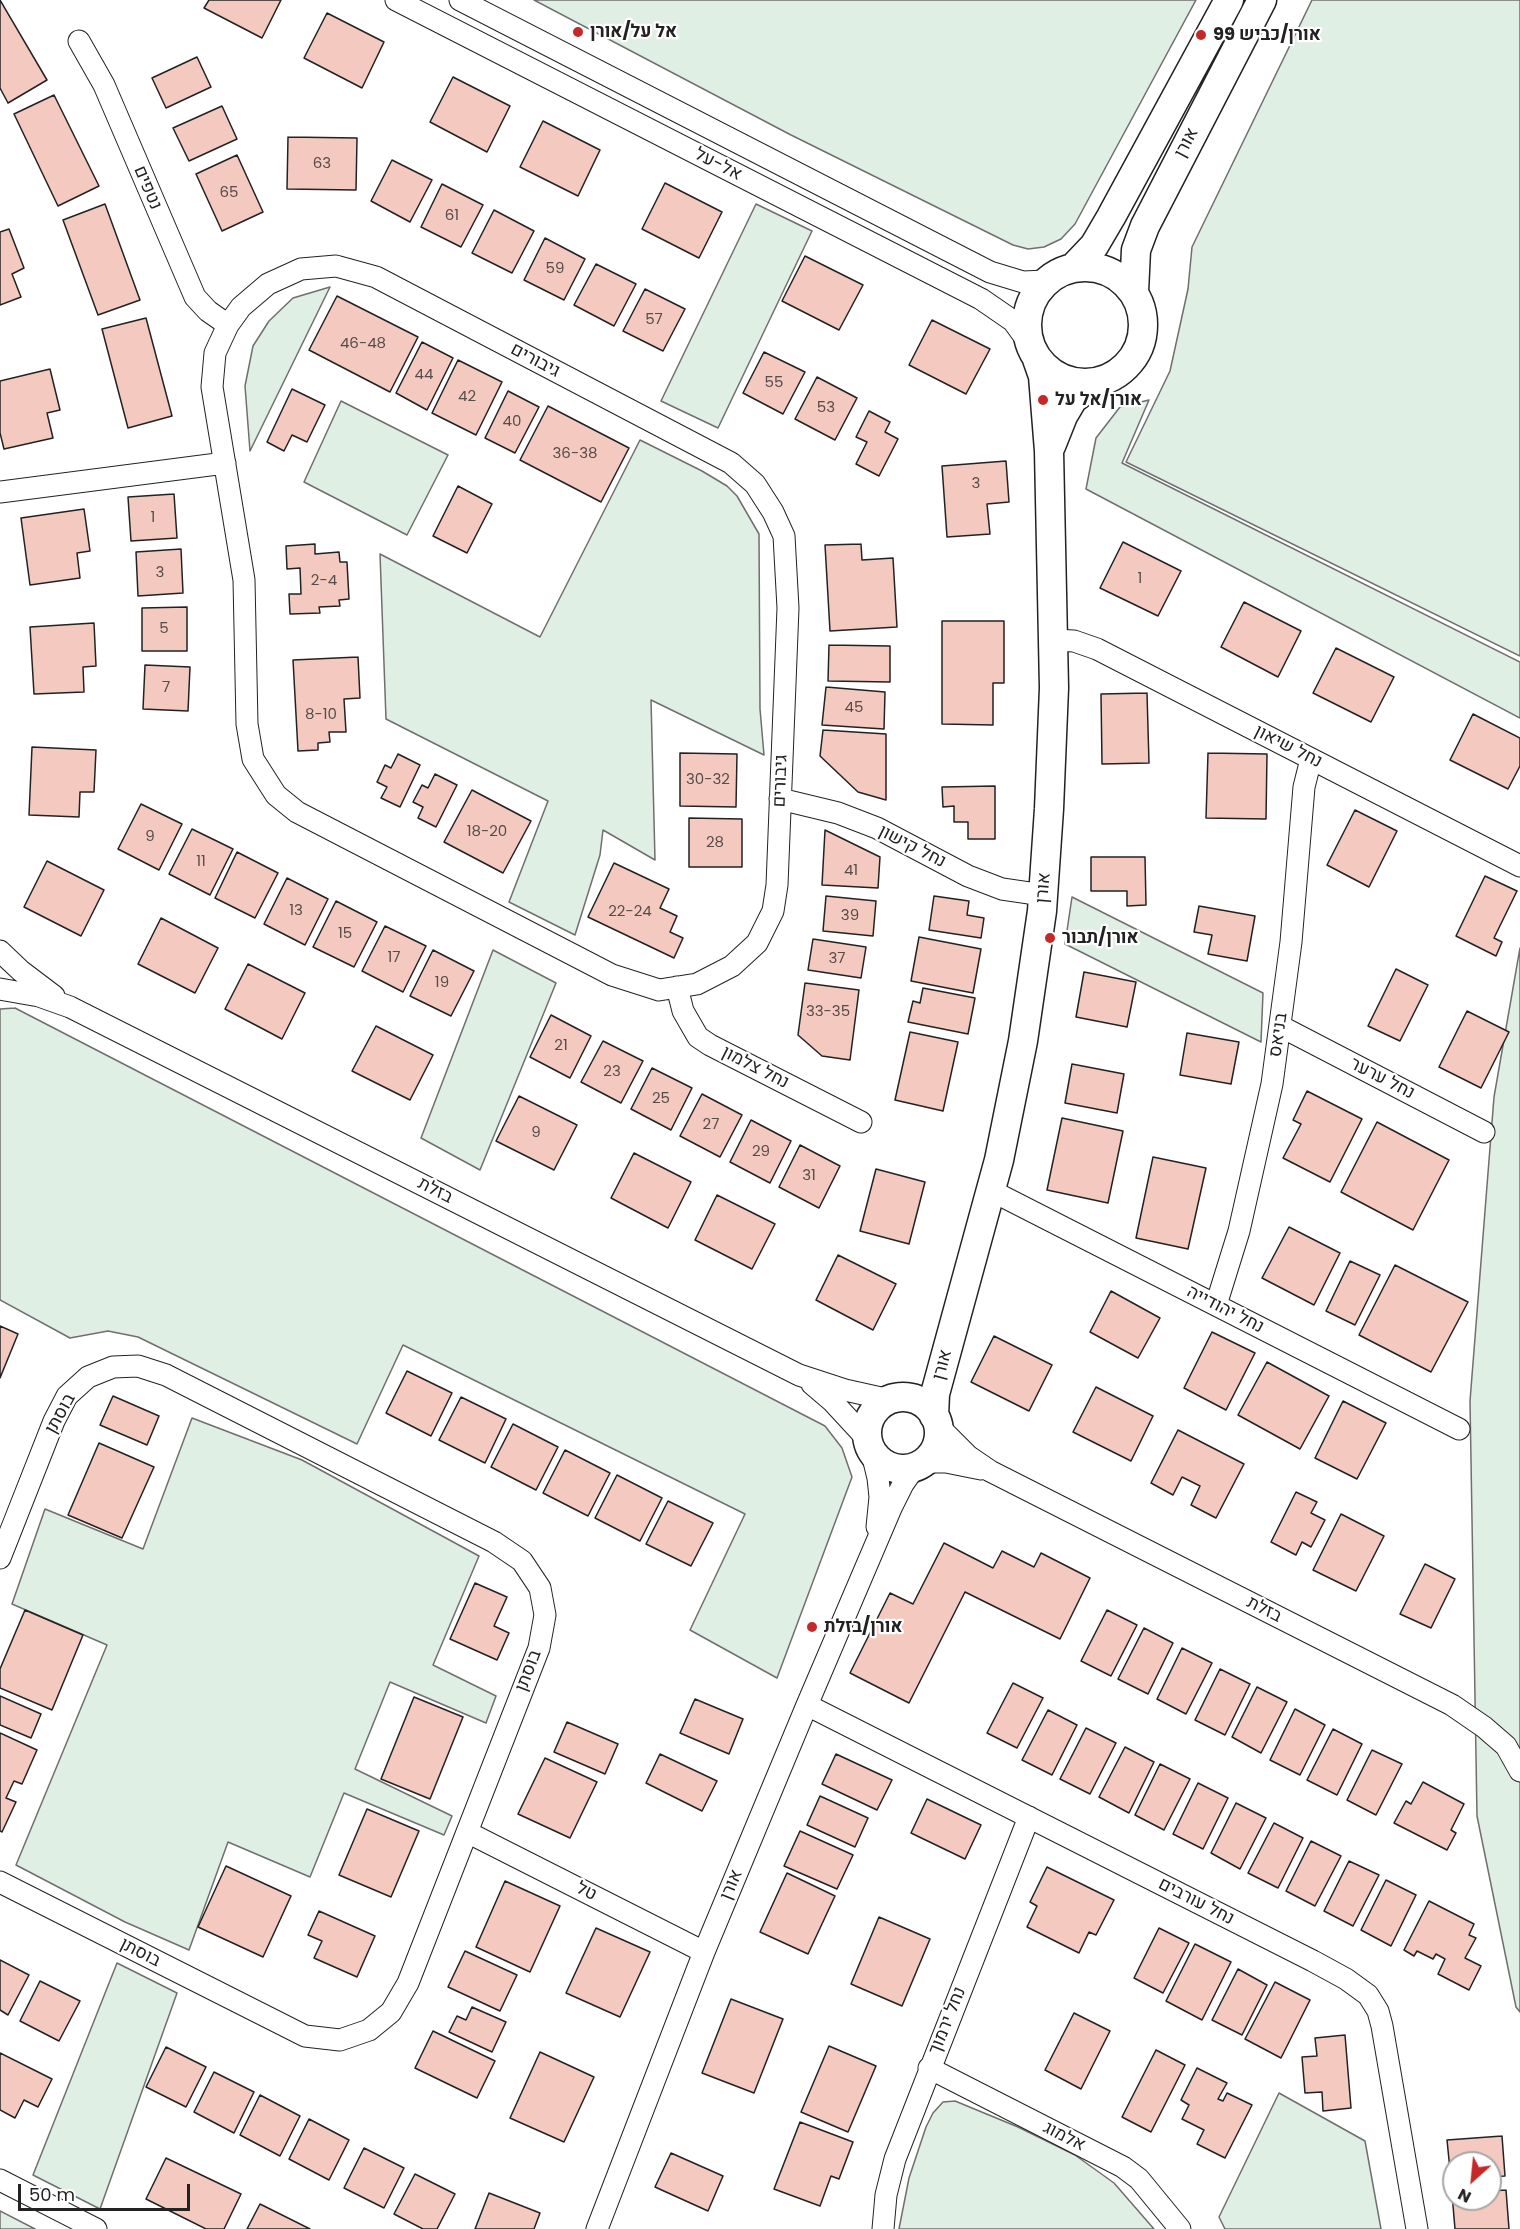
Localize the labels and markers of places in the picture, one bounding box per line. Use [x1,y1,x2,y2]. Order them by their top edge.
place label: אל על/אורן [590,21,677,43]
place label: אורן/כביש 99 [1213,24,1321,46]
marker: אל על/אורן [571,25,585,39]
marker: אורן/כביש 99 [1194,28,1208,42]
place label: אורן/אל על [1055,389,1142,411]
marker: אורן/אל על [1036,393,1050,407]
place label: אורן/תבור [1062,927,1139,949]
marker: אורן/תבור [1043,931,1057,945]
place label: אורן/בזלת [824,1616,903,1638]
marker: אורן/בזלת [805,1620,819,1634]

